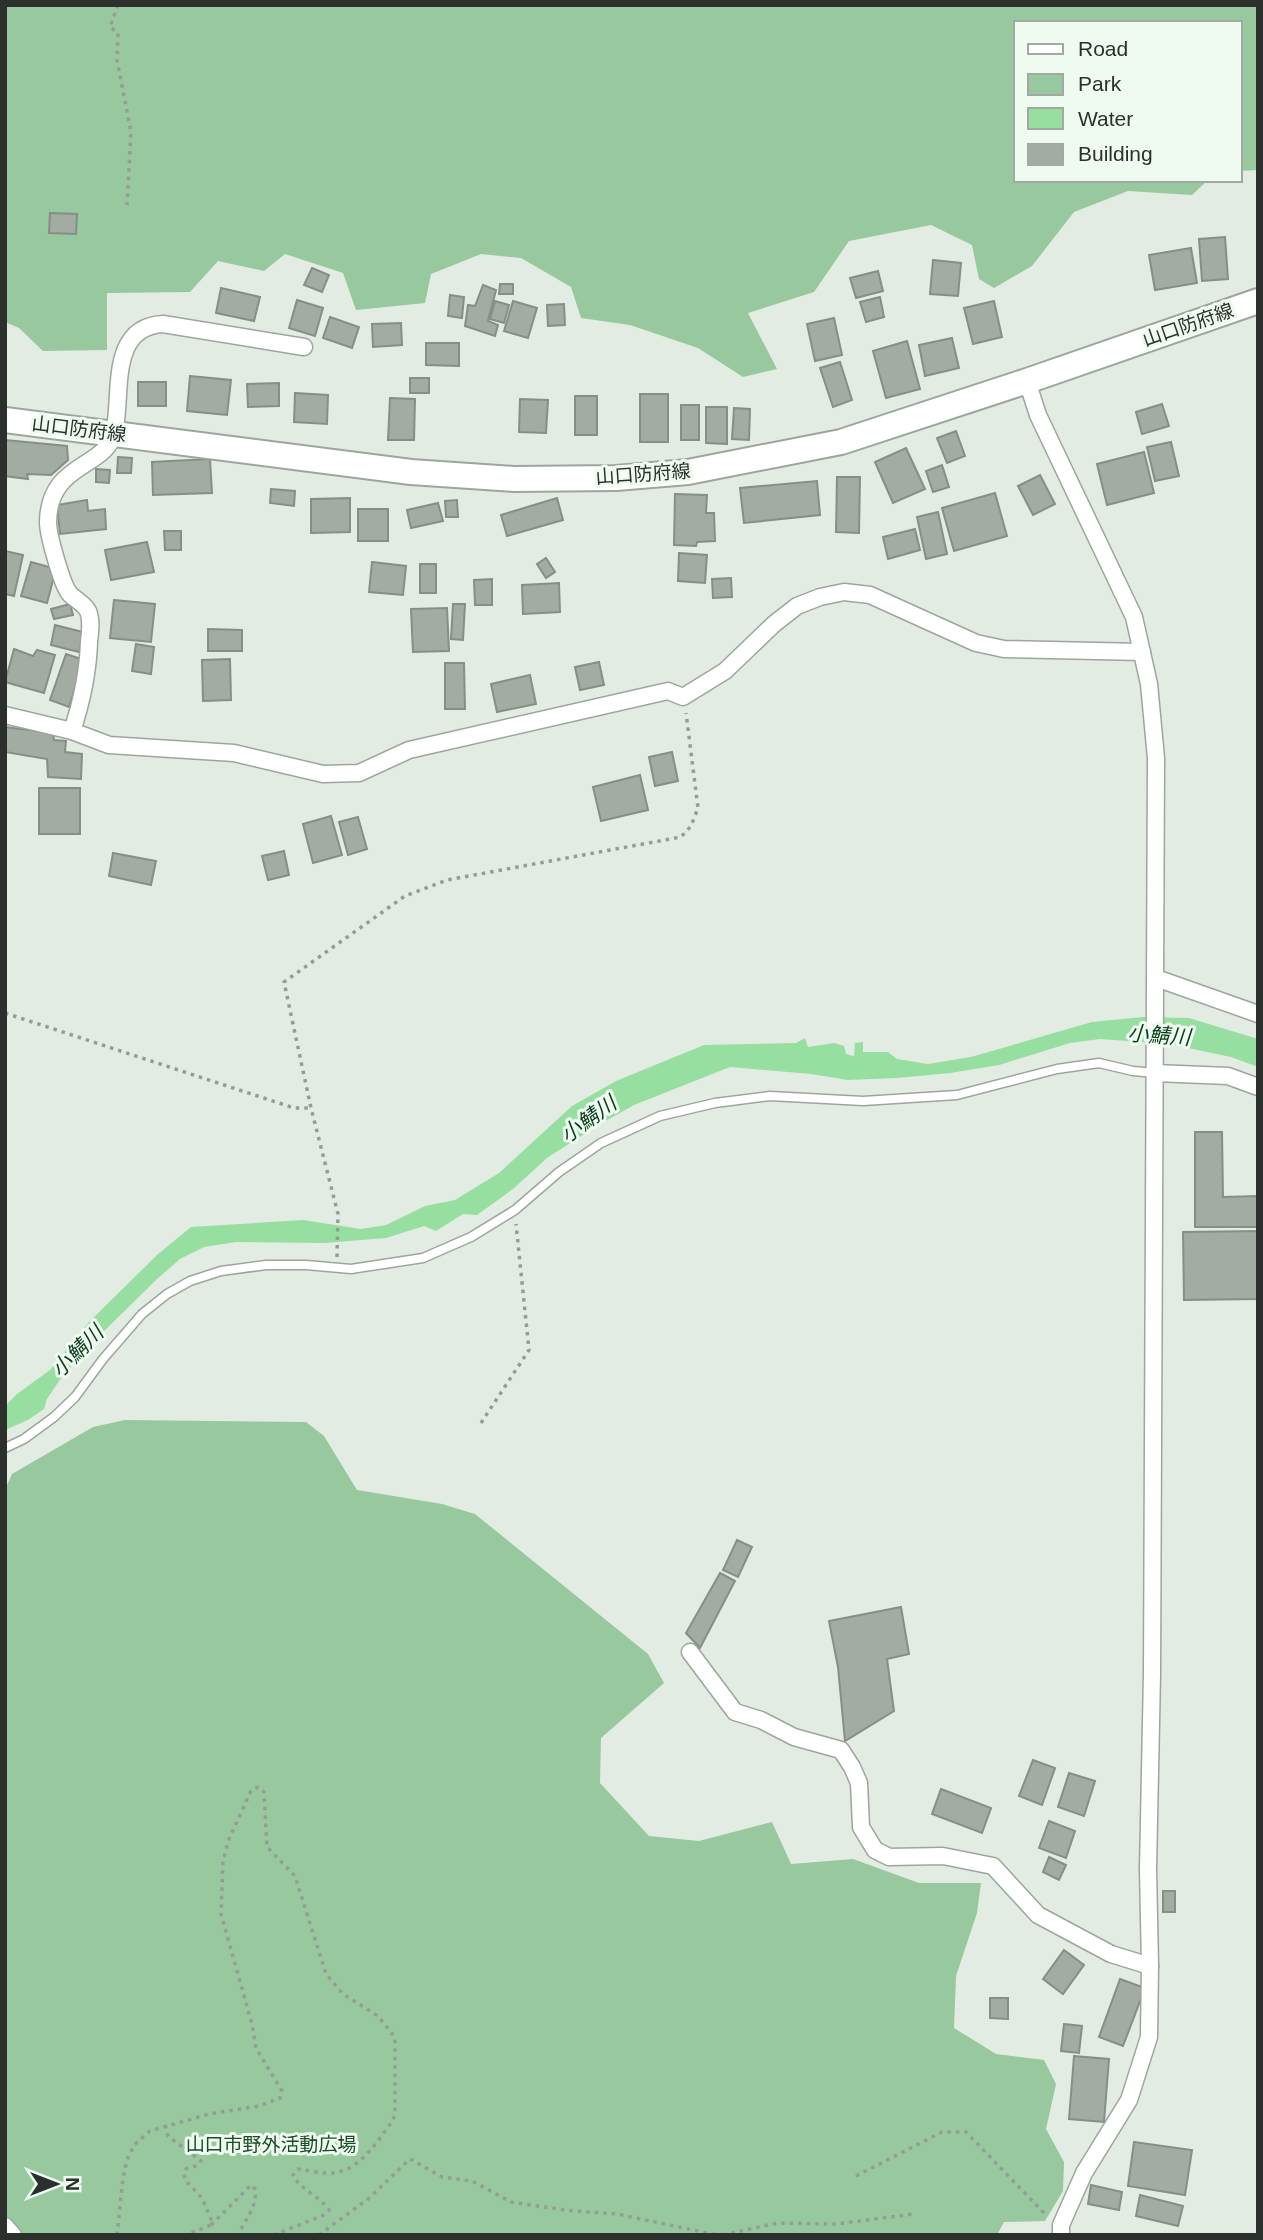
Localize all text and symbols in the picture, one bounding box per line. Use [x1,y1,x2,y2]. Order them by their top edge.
legend [1014,21,1242,182]
text: Road [1078,37,1128,60]
text: Park [1078,72,1122,95]
text: Water [1078,107,1133,130]
text: Building [1078,142,1153,165]
street label: 山口防府線 [1140,300,1236,350]
street label: 山口防府線 [31,413,127,445]
street label: 山口防府線 [595,460,691,488]
water label: 小鯖川 [1127,1021,1193,1049]
water label: 小鯖川 [556,1090,622,1147]
water label: 小鯖川 [47,1319,109,1381]
park label: 山口市野外活動広場 [185,2134,357,2155]
north arrow [21,2149,91,2219]
text: N [62,2177,83,2191]

